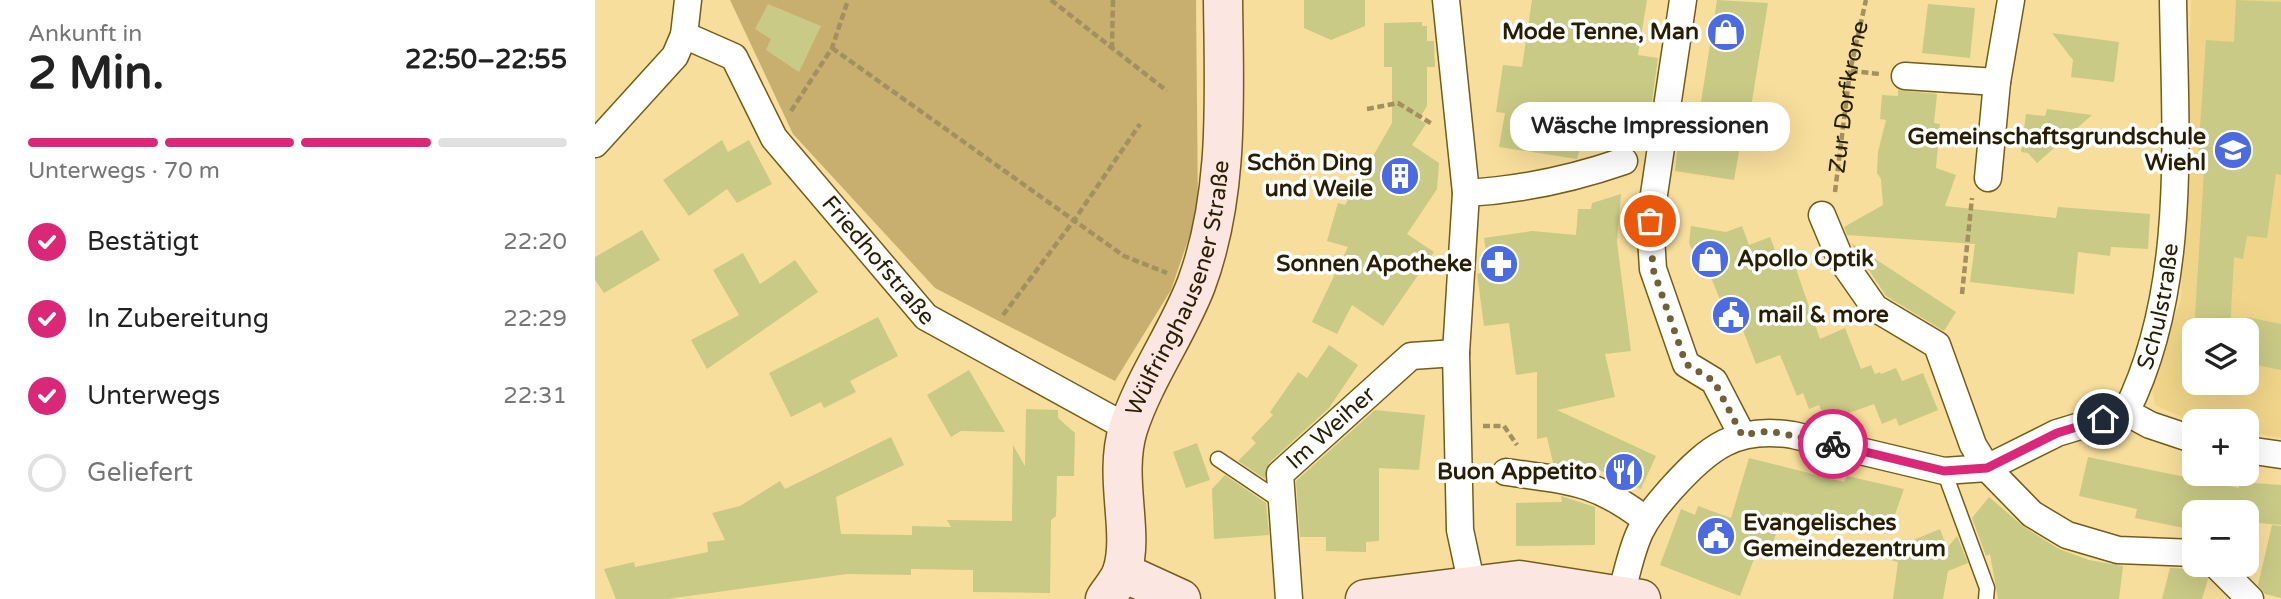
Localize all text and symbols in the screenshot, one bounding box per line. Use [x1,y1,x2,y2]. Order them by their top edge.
shop icon: Mode Tenne, Man [1705,11,1747,53]
place label: Mode Tenne, Man [1502,18,1699,46]
street label: Zur Dorfkrone [1823,18,1875,175]
text: Ankunft in [28,20,142,48]
text: 22:50–22:55 [405,44,567,75]
text: 2 Min. [28,46,164,101]
callout: Wäsche Impressionen [1510,102,1790,151]
text: Wäsche Impressionen [1531,112,1769,140]
place label: Gemeinschaftsgrundschule Wiehl [1908,123,2206,177]
school or university icon: Gemeinschaftsgrundschule Wiehl [2212,129,2254,171]
place label: Schön Ding und Weile [1247,149,1373,203]
building icon: Schön Ding und Weile [1379,155,1421,197]
text: Unterwegs · 70 m [28,157,220,185]
street label: Wülfringhausener Straße [1120,159,1236,420]
street label: Friedhofstraße [815,190,941,331]
pin [1620,191,1680,251]
icon: bag [1631,202,1669,240]
icon: check [28,223,66,261]
text: Bestätigt [87,226,199,257]
text: 22:20 [503,228,567,256]
shop icon: Apollo Optik [1689,238,1731,280]
street label: Schulstraße [2131,242,2185,373]
pharmacy icon: Sonnen Apotheke [1478,243,1520,285]
place label: Apollo Optik [1737,245,1874,273]
place label: Sonnen Apotheke [1276,250,1472,278]
public building icon: mail & more [1710,294,1752,336]
icon: check [28,300,66,338]
place label: mail & more [1758,301,1889,329]
text: In Zubereitung [87,303,269,334]
text: 22:29 [503,305,567,333]
map controls [2182,318,2259,577]
button: layers [2182,318,2259,395]
icon: check [28,377,66,415]
text: Unterwegs [87,380,220,411]
street label: Im Weiher [1281,381,1382,475]
text: 22:31 [503,382,567,410]
pin [2073,389,2133,449]
icon: home [2084,400,2122,438]
courier [1798,409,1868,479]
button: + [2182,409,2259,486]
icon: bike [1814,425,1852,463]
restaurant icon: Buon Appetito [1603,451,1645,493]
text: Geliefert [87,457,193,488]
place label: Buon Appetito [1437,458,1597,486]
button: − [2182,500,2259,577]
place label: Evangelisches Gemeindezentrum [1743,509,1946,563]
public building icon: Evangelisches Gemeindezentrum [1695,515,1737,557]

